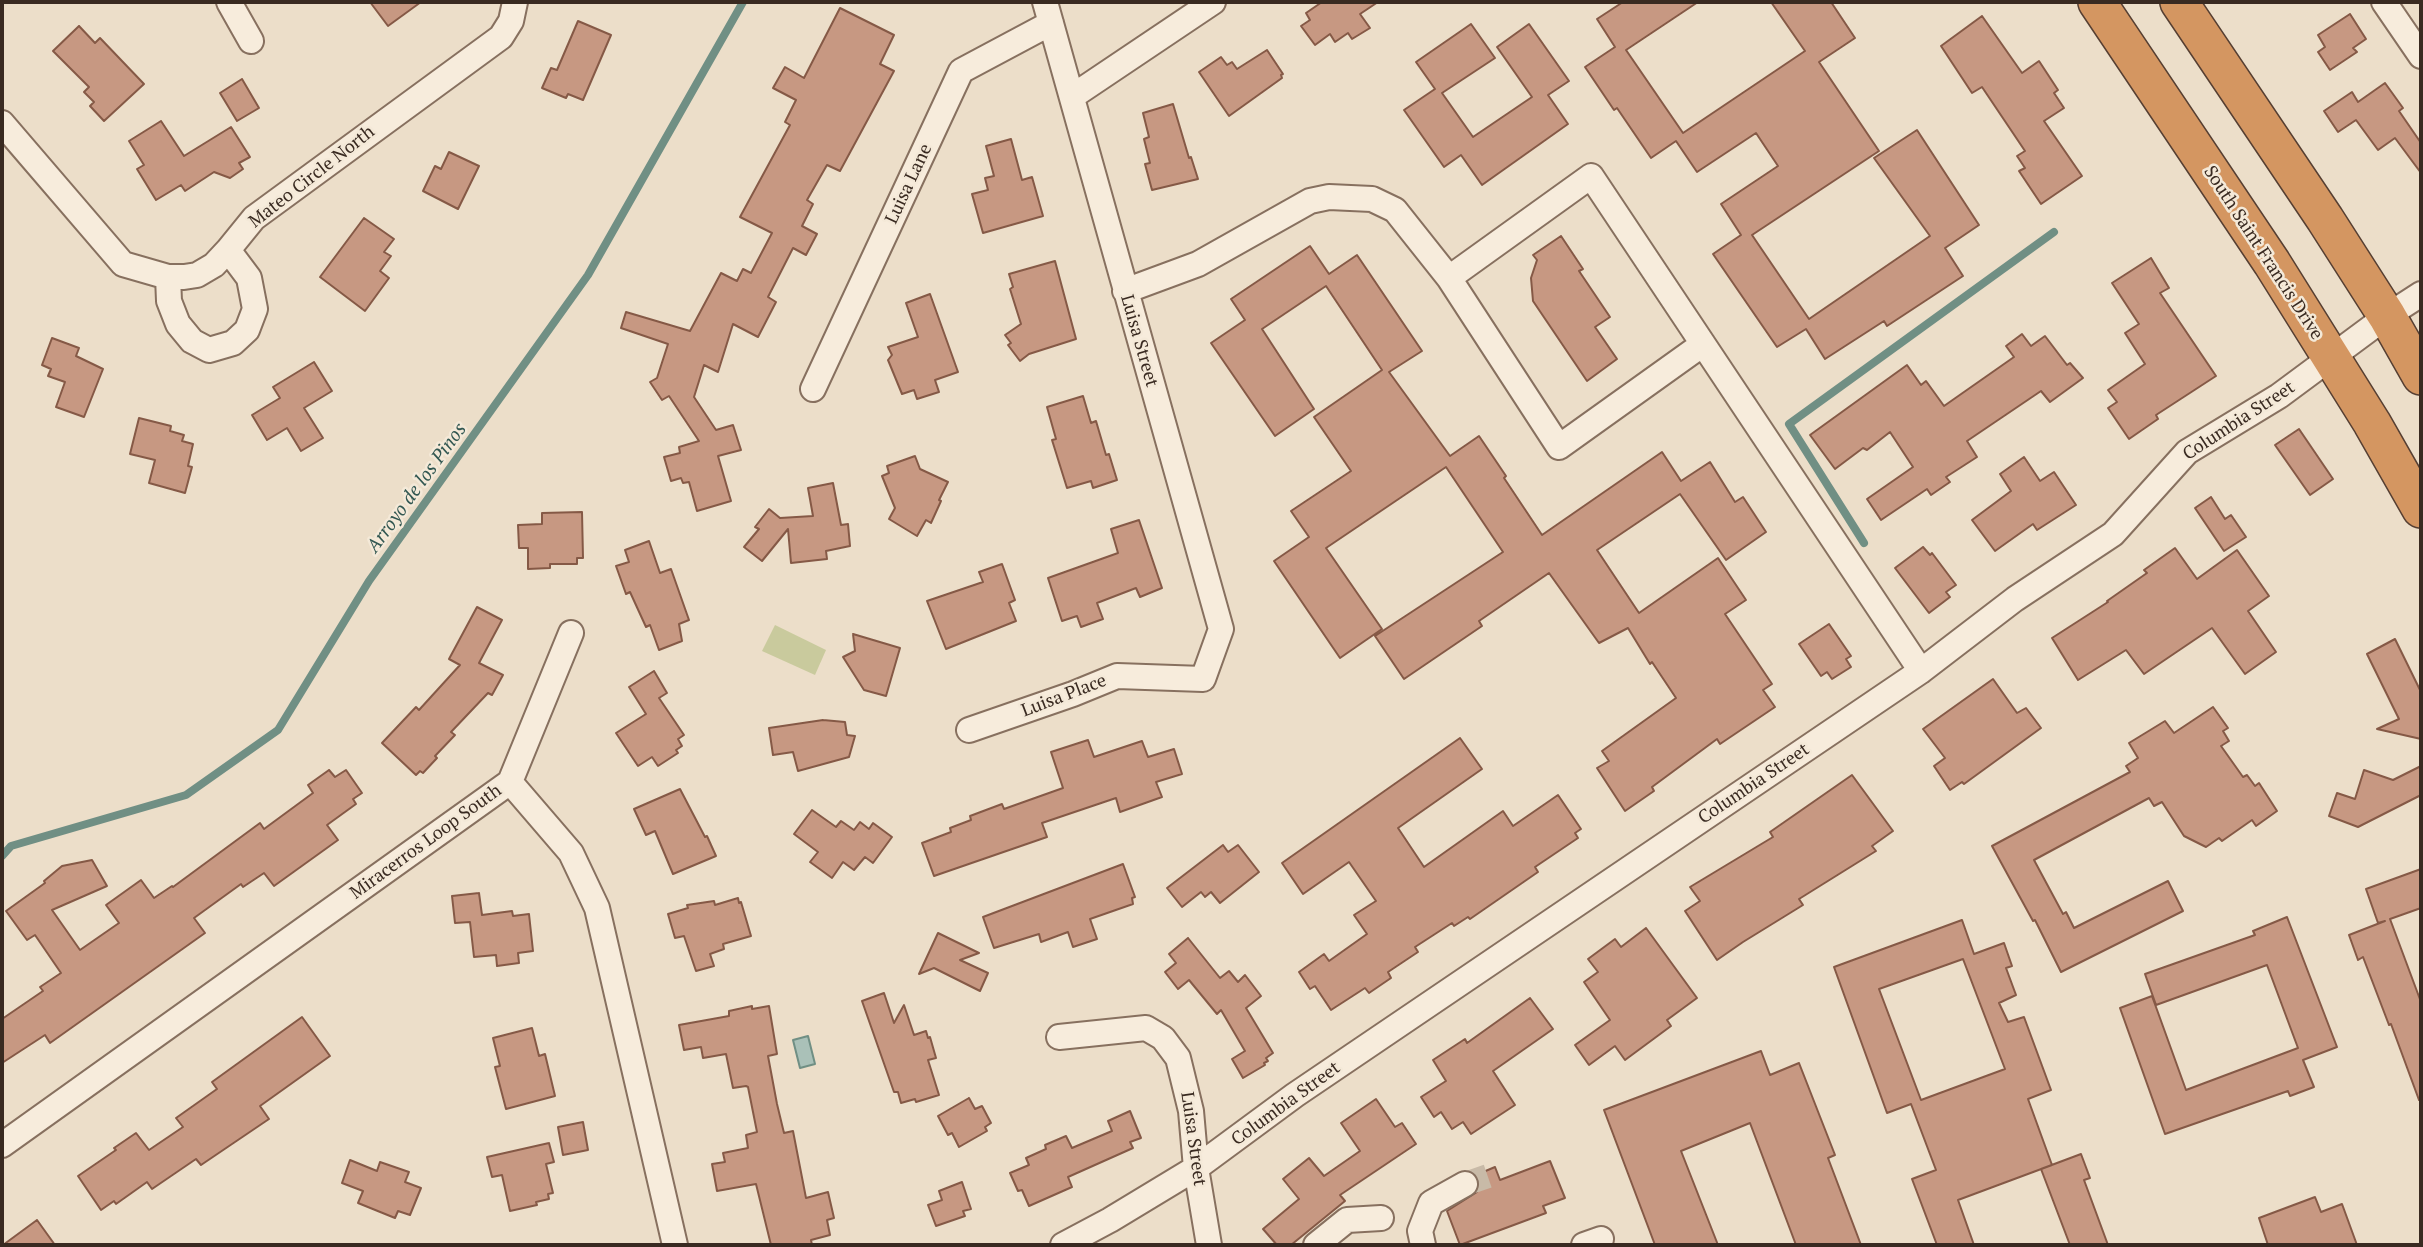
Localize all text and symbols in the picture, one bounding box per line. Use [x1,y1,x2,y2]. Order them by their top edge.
street label: Mateo Circle North [245,121,379,233]
street label: Luisa Lane [881,141,937,227]
street label: South Saint Francis Drive [2199,162,2327,344]
street label: Luisa Street [1116,292,1162,390]
street label: Columbia Street [2179,377,2299,465]
water label: Arroyo de los Pinos [362,419,472,557]
street label: Luisa Place [1018,670,1110,722]
street label: Columbia Street [1694,739,1814,829]
street label: Miracerros Loop South [346,780,506,904]
street label: Columbia Street [1227,1057,1345,1151]
street label: Luisa Street [1176,1091,1210,1187]

